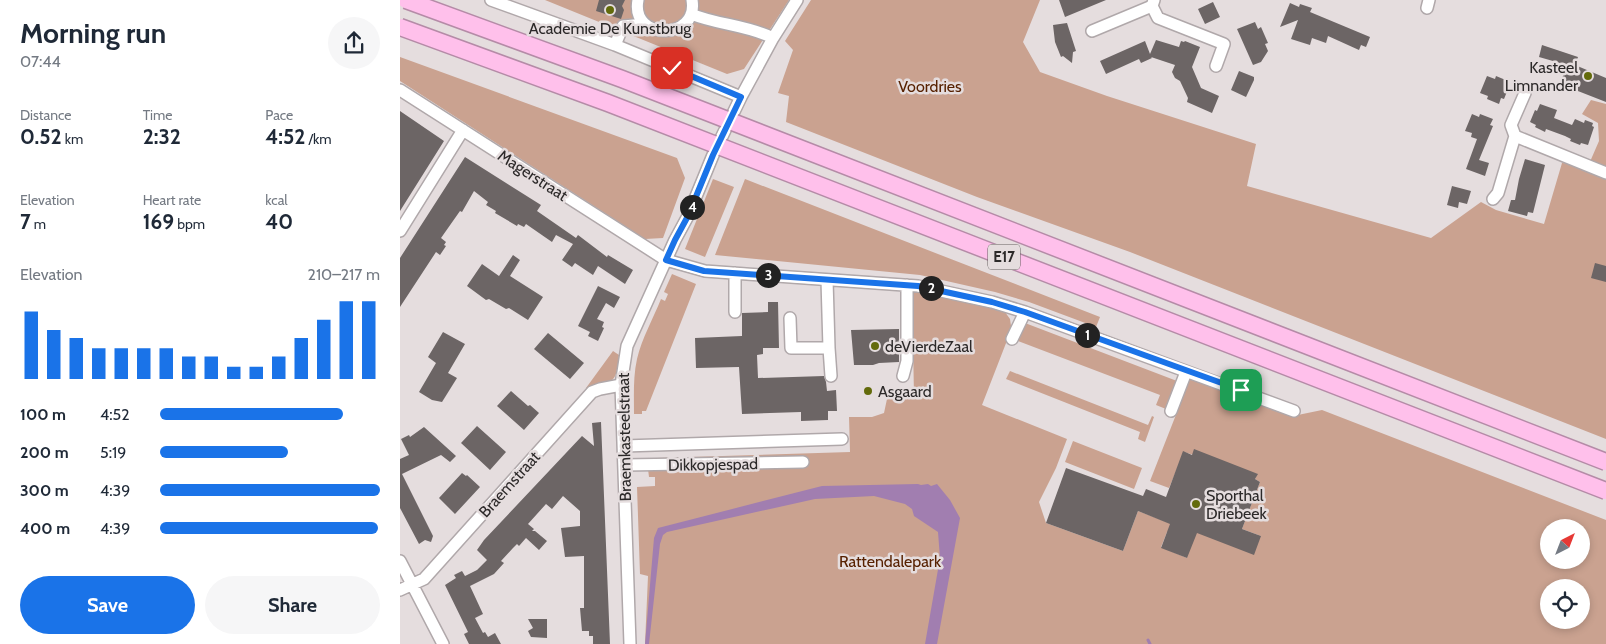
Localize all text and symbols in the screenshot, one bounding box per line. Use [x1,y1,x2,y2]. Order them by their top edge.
marker: Academie De Kunstbrug [604,4,616,16]
text: Morning run [20,16,166,50]
button: share [328,17,380,69]
place label: Academie De Kunstbrug [529,19,692,38]
pin [651,47,693,89]
text: 07:44 [20,52,61,71]
icon: check [658,54,686,82]
place label: Kasteel Limnander [1505,58,1579,95]
marker: Kasteel Limnander [1582,70,1594,82]
park label: Voordries [898,77,962,96]
text: Distance [20,106,72,124]
text: Time [143,106,172,124]
text: Pace [265,106,293,124]
text: 0.52 [20,124,62,149]
text: 2:32 [143,124,181,149]
text: 4:52 [265,124,305,149]
text: km [62,130,83,148]
text: /km [305,130,332,148]
street label: Magerstraat [494,146,572,205]
text: Elevation [20,191,75,209]
text: Heart rate [143,191,201,209]
text: kcal [265,191,288,209]
pin: 4 [680,194,704,220]
text: 4 [688,198,697,216]
text: 7 [20,209,31,234]
text: 169 [143,209,174,234]
text: 40 [265,209,293,234]
text: m [31,215,46,233]
text: bpm [174,215,205,233]
road number: E17 [988,244,1020,270]
pin: 3 [756,262,780,288]
text: Elevation [20,265,83,284]
text: 210–217 m [308,265,380,284]
text: 3 [765,266,772,284]
pin: 2 [918,276,944,300]
text: 2 [928,279,935,297]
pin: 1 [1074,322,1100,348]
text: 1 [1085,326,1090,344]
place label: deVierdeZaal [885,337,973,356]
marker: deVierdeZaal [869,340,881,352]
pin [1220,369,1262,411]
street label: Braemkasteelstraat [614,372,635,502]
icon: arrive [1227,376,1255,404]
place label: Asgaard [878,382,932,401]
marker: Asgaard [862,385,874,397]
text: 100 m [20,405,66,424]
text: 4:52 [100,405,130,424]
text: 200 m [20,443,69,462]
text: 5:19 [100,443,126,462]
street label: Braemstraat [475,447,544,521]
street label: Dikkopjespad [668,454,758,475]
text: 300 m [20,481,69,500]
text: 4:39 [100,481,130,500]
place label: Sporthal Driebeek [1206,486,1267,523]
marker: Sporthal Driebeek [1190,498,1202,510]
text: 400 m [20,519,70,538]
text: 4:39 [100,519,130,538]
north arrow [1540,519,1590,569]
map controls [1540,519,1590,629]
park label: Rattendalepark [839,552,942,571]
button: Save [20,576,195,634]
button: Share [205,576,380,634]
button: locate [1540,579,1590,629]

